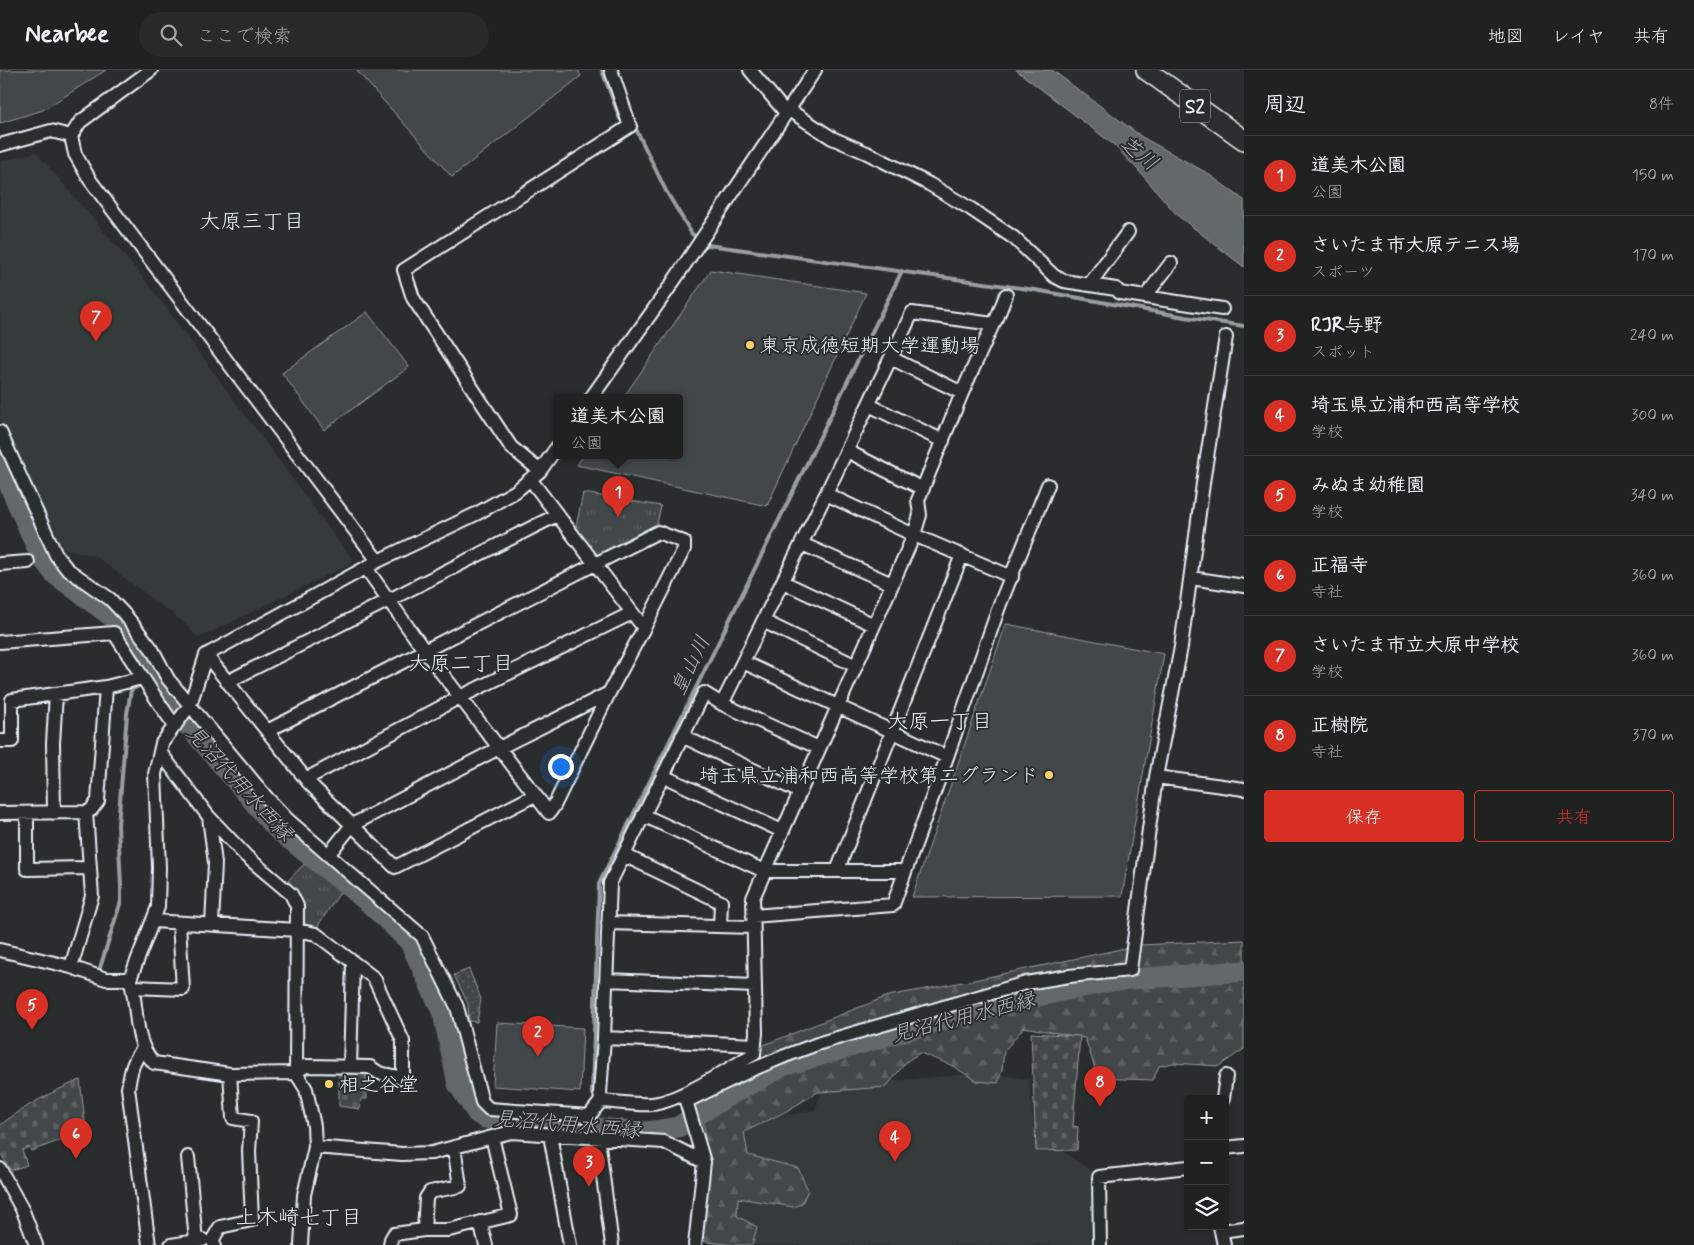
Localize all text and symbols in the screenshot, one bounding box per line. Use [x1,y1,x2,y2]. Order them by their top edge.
search box [139,12,489,57]
text: Nearbee [25,19,109,50]
icon: search [157,21,185,49]
text: ここで検索 [197,24,292,49]
text: 地図 [1488,25,1524,49]
text: レイヤ [1552,25,1605,49]
text: 共有 [1633,25,1669,49]
road number: S2 [1180,90,1210,122]
text: 周辺 [1264,91,1306,119]
text: 8件 [1649,94,1674,115]
water label: 芝川 [1113,130,1164,178]
text: 道美木公園 [1311,153,1406,178]
text: 1 [1276,165,1284,186]
text: 150 m [1632,165,1674,186]
text: 公園 [1311,182,1343,203]
district label: 大原三丁目 [200,208,305,236]
text: さいたま市大原テニス場 [1311,233,1520,258]
text: 2 [1276,245,1284,266]
text: 170 m [1632,245,1674,266]
text: スポーツ [1311,262,1375,283]
pin: 7 [80,301,112,342]
text: RJR与野 [1311,313,1383,338]
text: 3 [1276,325,1284,346]
text: 240 m [1630,325,1674,346]
place label: 東京成徳短期大学運動場 [760,333,980,360]
marker: 東京成徳短期大学運動場 [744,339,756,351]
text: スポット [1311,342,1375,363]
text: 埼玉県立浦和西高等学校 [1311,393,1520,418]
popup [553,394,683,459]
text: 道美木公園 [570,404,666,429]
text: 4 [1275,405,1285,426]
text: 300 m [1631,405,1674,426]
text: 学校 [1311,422,1343,443]
text: 公園 [570,433,603,454]
text: みぬま幼稚園 [1311,473,1425,498]
pin: 1 [602,476,634,517]
text: 5 [1275,485,1285,506]
text: 340 m [1630,485,1674,506]
text: 学校 [1311,502,1343,523]
text: 正福寺 [1311,553,1368,578]
text: 6 [1276,565,1284,586]
text: 360 m [1631,565,1674,586]
text: 寺社 [1311,582,1343,603]
water label: 皇山川 [665,631,717,700]
text: さいたま市立大原中学校 [1311,633,1520,658]
text: 7 [1275,645,1285,666]
text: 360 m [1631,645,1674,666]
district label: 大原二丁目 [409,650,514,678]
text: 学校 [1311,662,1343,683]
district label: 大原一丁目 [888,708,993,736]
text: 正樹院 [1311,713,1368,738]
water label: 見沼代用水西縁 [180,720,300,849]
text: 8 [1275,725,1285,746]
text: 370 m [1632,725,1674,746]
text: 寺社 [1311,742,1343,763]
your location [548,754,574,780]
place label: 埼玉県立浦和西高等学校第二グランド [699,763,1039,790]
marker: 埼玉県立浦和西高等学校第二グランド [1043,769,1055,781]
button: 保存 [1264,790,1464,842]
button: 共有 [1474,790,1674,842]
water label: 見沼代用水西縁 [889,986,1040,1049]
pin: 5 [16,989,48,1030]
pin: 2 [522,1016,554,1057]
pin: 8 [1084,1066,1116,1107]
place label: 相之谷堂 [339,1072,419,1099]
marker: 相之谷堂 [323,1078,335,1090]
map controls [1184,1095,1229,1230]
button: + [1184,1095,1229,1140]
water label: 見沼代用水西縁 [492,1105,643,1146]
pin: 6 [60,1118,92,1159]
pin: 4 [879,1121,911,1162]
button: − [1184,1140,1229,1185]
pin: 3 [573,1146,605,1187]
button: layers [1184,1185,1229,1230]
district label: 上木崎七丁目 [236,1204,362,1232]

